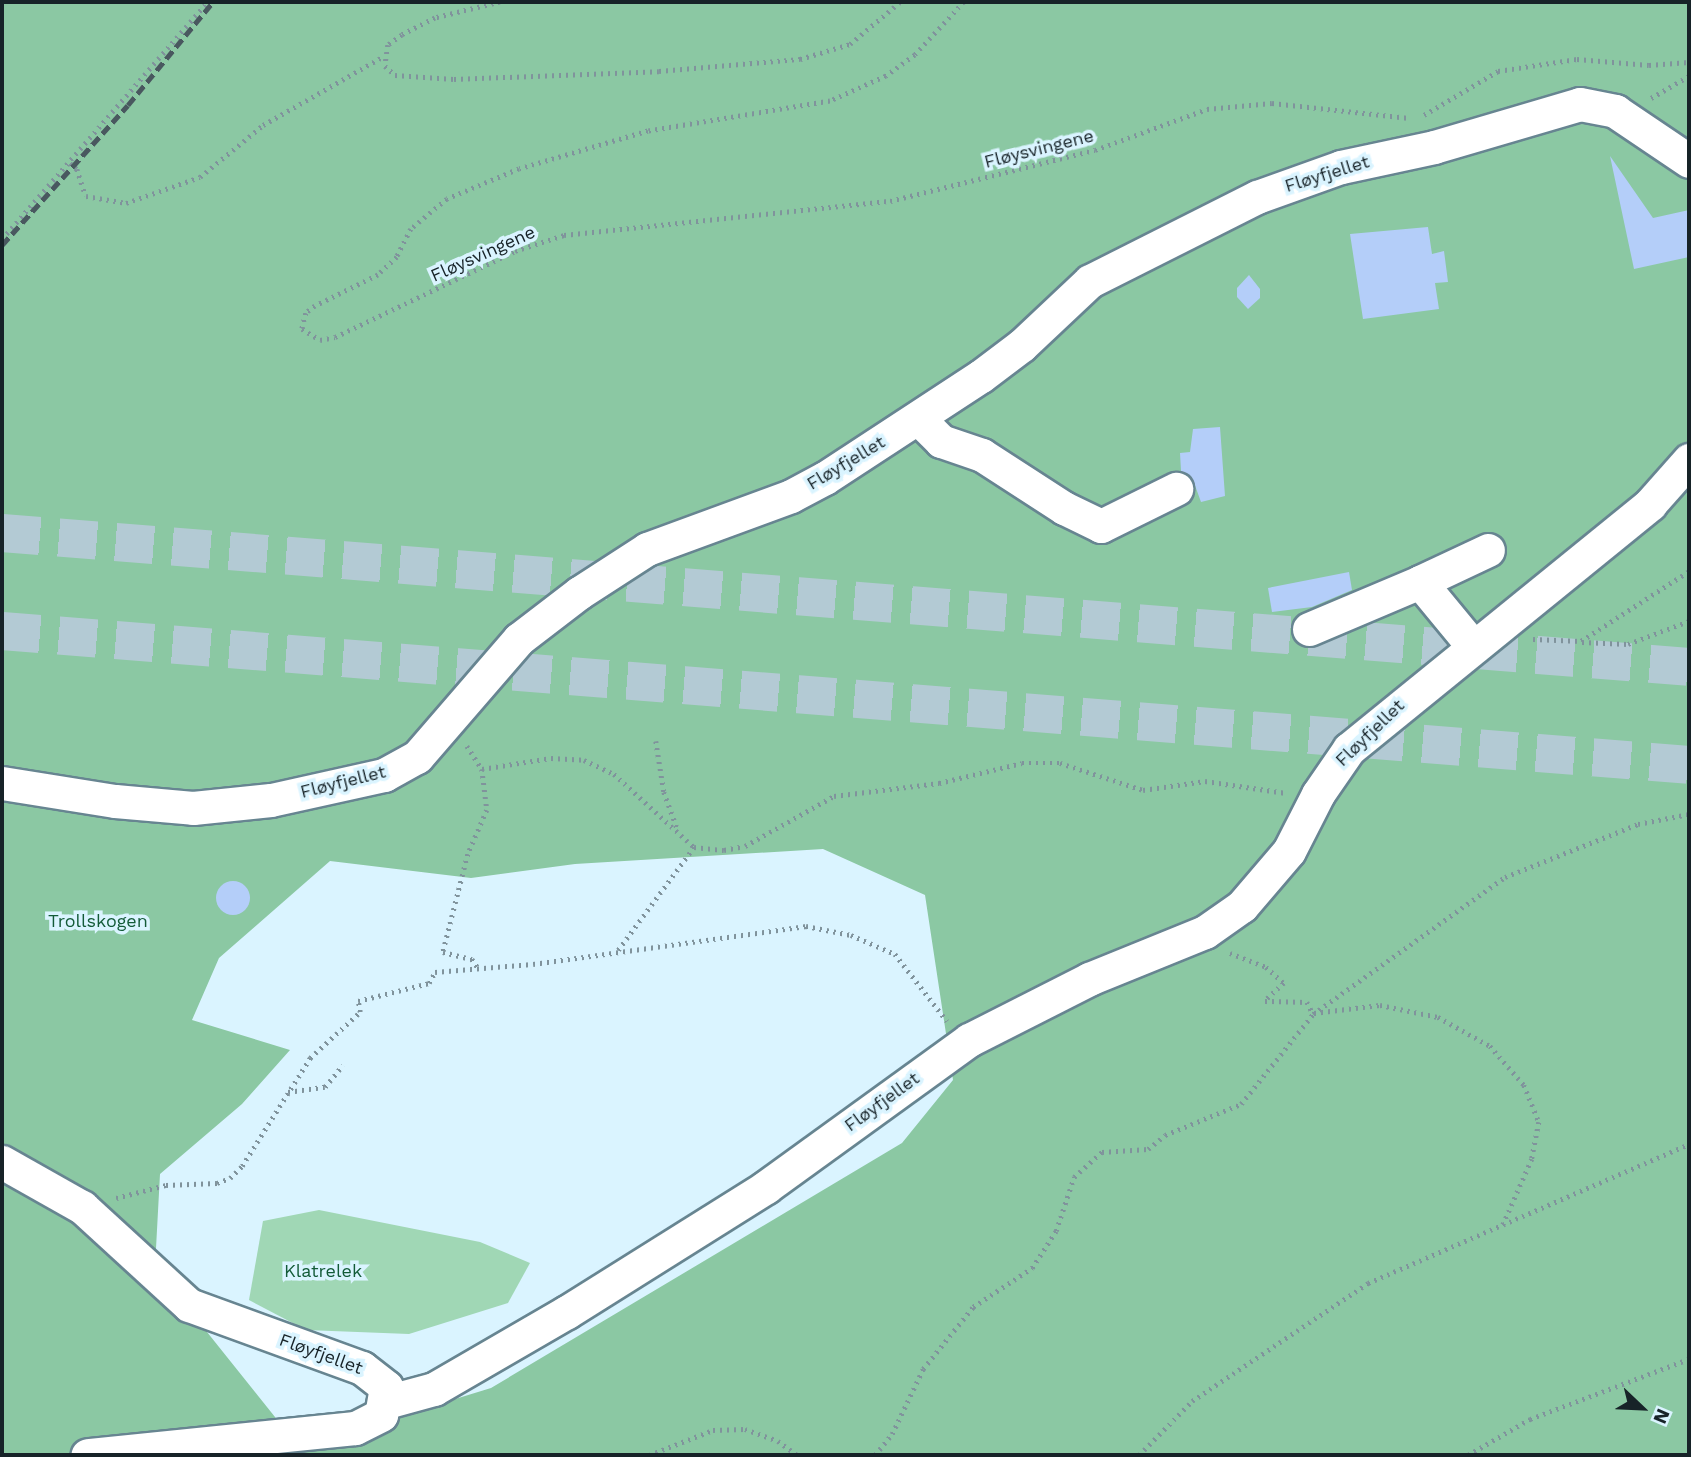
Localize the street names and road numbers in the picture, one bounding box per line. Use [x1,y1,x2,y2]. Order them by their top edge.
street label: Fløysvingene [982,125,1096,173]
street label: Fløyfjellet [1282,151,1372,197]
street label: Fløysvingene [427,221,539,287]
street label: Fløyfjellet [803,431,889,495]
street label: Fløyfjellet [1331,695,1409,771]
street label: Fløyfjellet [298,761,388,803]
street label: Fløyfjellet [840,1068,924,1136]
street label: Fløyfjellet [276,1329,366,1379]

